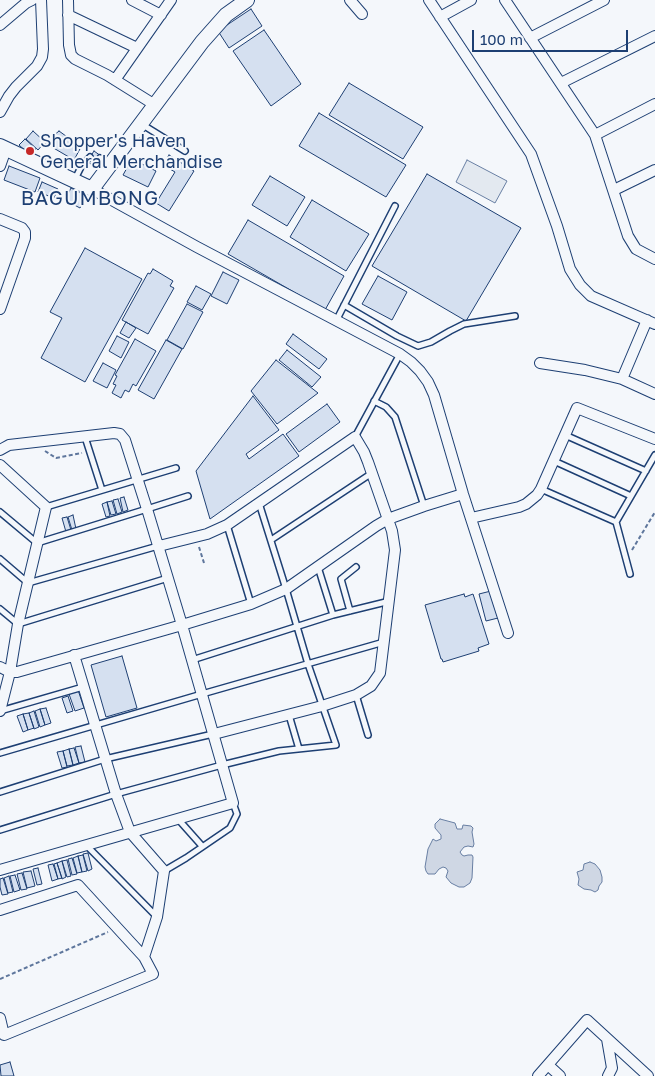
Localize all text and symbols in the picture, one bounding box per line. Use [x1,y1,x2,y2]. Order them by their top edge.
scale bar [475,20,631,52]
text: 100 m [480,30,523,48]
place label: Shopper's Haven General Merchandise [40,130,223,172]
marker: Shopper's Haven General Merchandise [24,145,36,157]
district label: BAGUMBONG [20,187,160,211]

